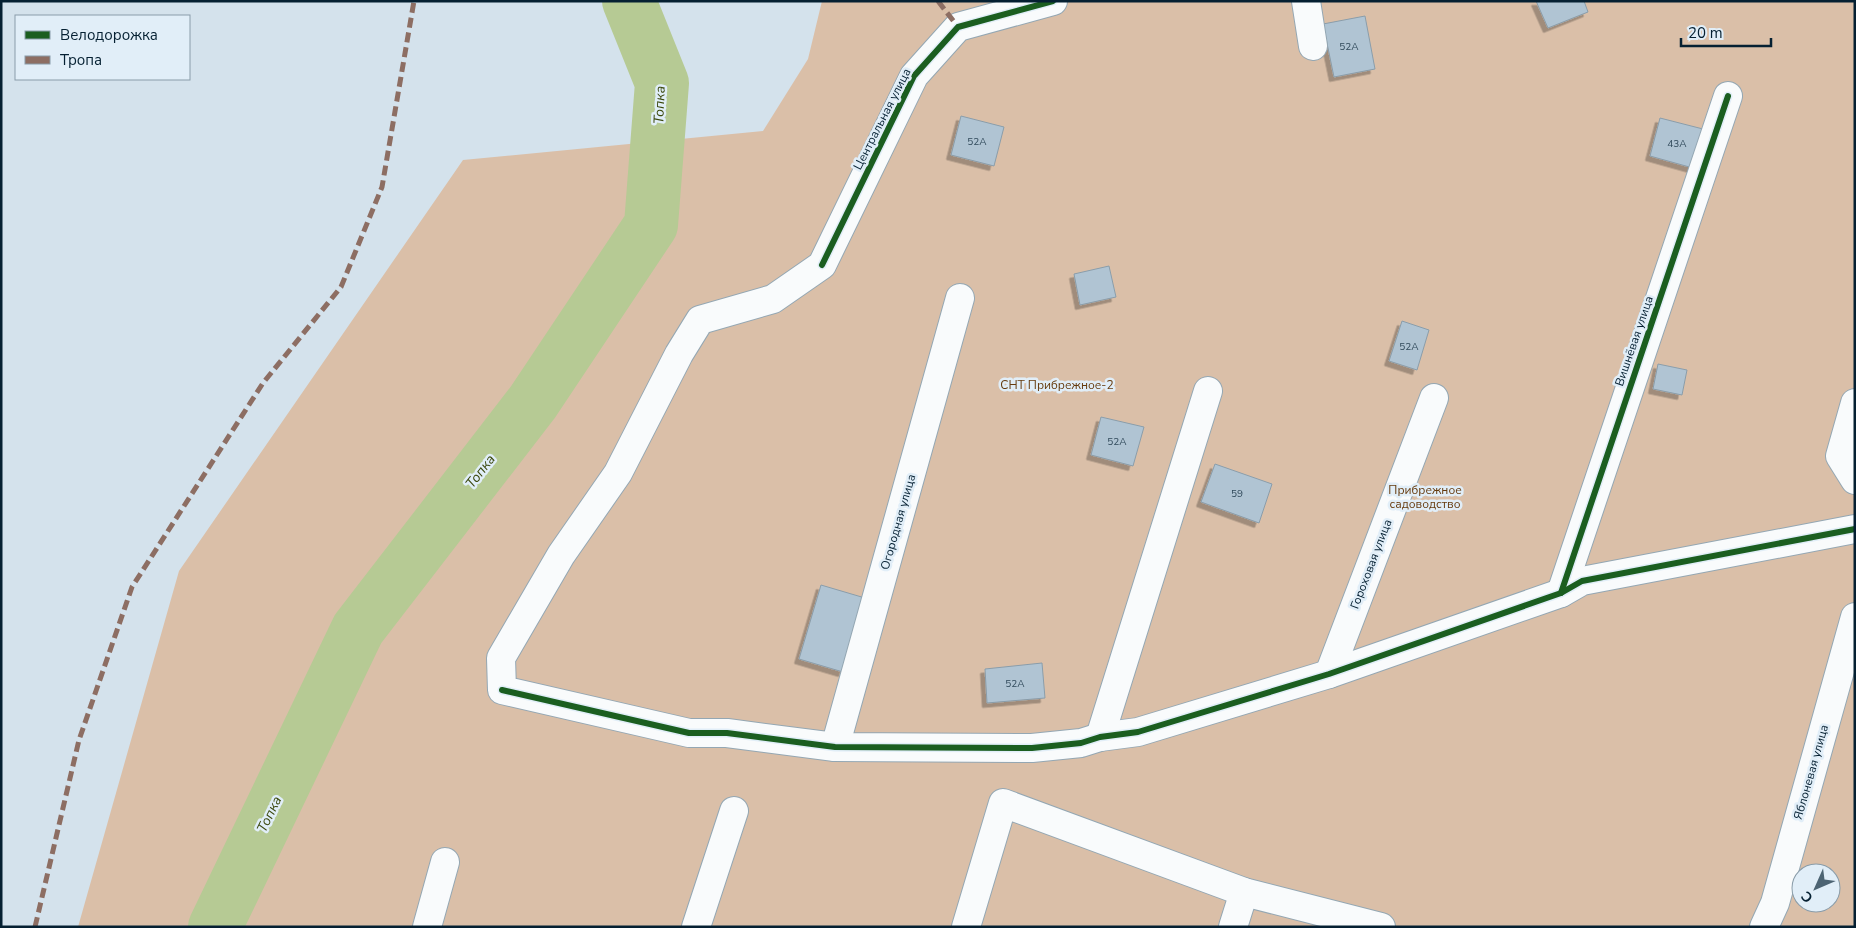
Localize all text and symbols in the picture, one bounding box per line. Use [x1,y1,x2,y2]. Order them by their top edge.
legend [15,15,190,80]
scale bar [1681,15,1771,47]
text: 20 m [1688,23,1723,43]
text: Велодорожка [60,25,158,45]
house number: 52А [1339,40,1359,54]
text: Тропа [60,50,102,70]
street label: Центральная улица [849,66,915,172]
water label: Топка [649,86,670,125]
house number: 52А [967,135,987,149]
house number: 43А [1667,137,1687,151]
street label: Вишнёвая улица [1611,294,1657,388]
house number: 52А [1399,340,1419,354]
park label: СНТ Прибрежное-2 [1000,377,1114,393]
house number: 52А [1107,435,1127,449]
water label: Топка [461,450,500,492]
street label: Огородная улица [877,472,919,572]
park label: Прибрежное садоводство [1388,482,1462,512]
house number: 59 [1231,487,1243,501]
street label: Гороховая улица [1347,517,1395,611]
house number: 52А [1005,677,1025,691]
street label: Яблоневая улица [1790,723,1832,821]
water label: Топка [252,793,286,836]
north arrow [1791,863,1841,913]
text: С [1797,886,1817,907]

